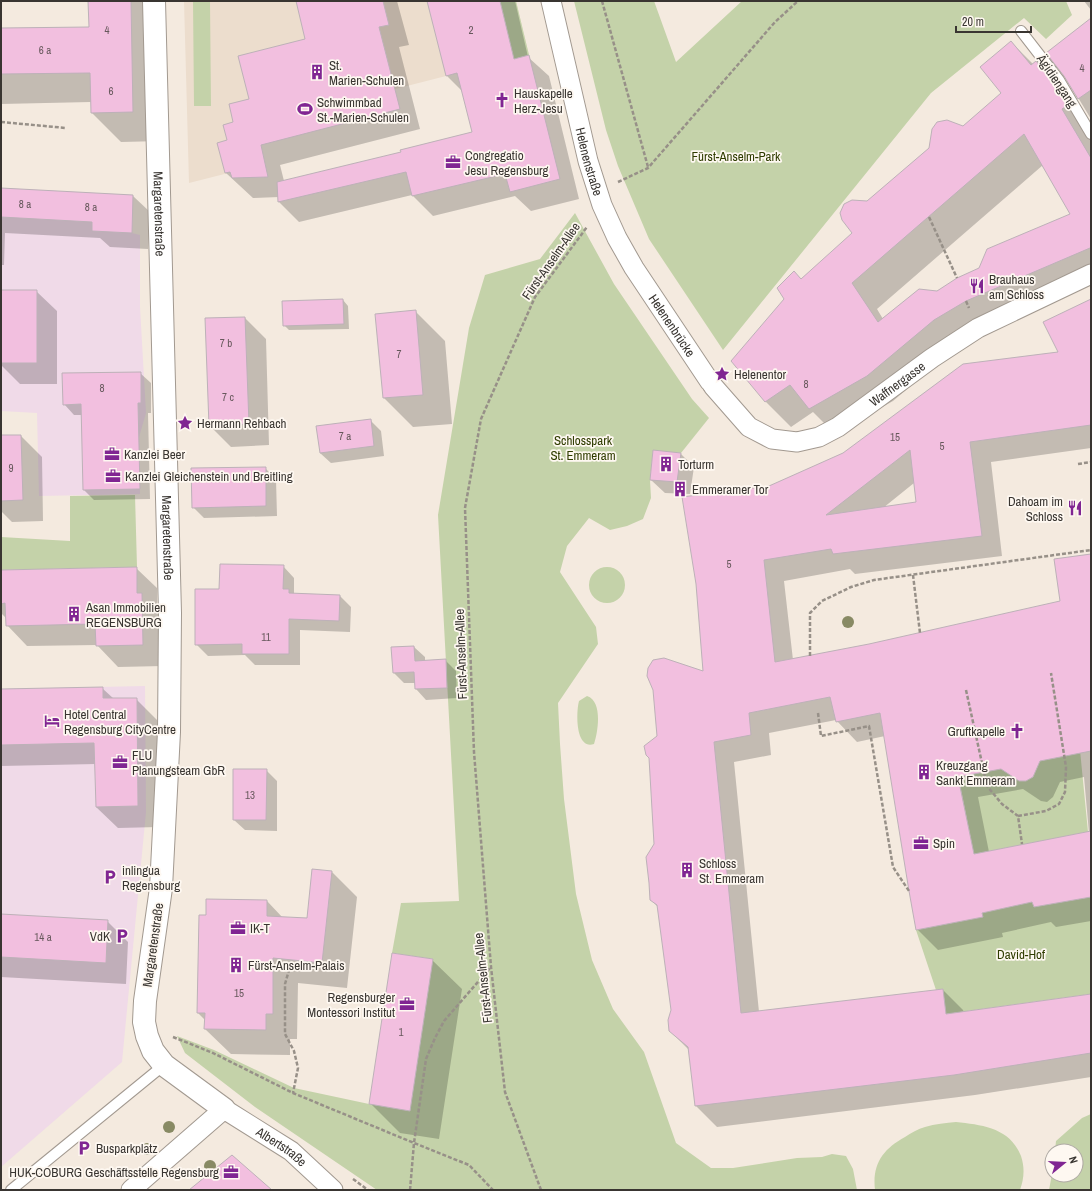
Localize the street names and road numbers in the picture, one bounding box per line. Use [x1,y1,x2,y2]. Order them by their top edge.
street label: Ägidiengang [1032,50,1081,111]
street label: Helenenstraße [572,126,607,198]
street label: Margaretenstraße [150,171,169,257]
street label: Fürst-Anselm-Allee [518,219,584,303]
street label: Helenenbrücke [645,291,699,360]
street label: Waffnergasse [866,357,928,410]
street label: Margaretenstraße [158,495,178,581]
street label: Fürst-Anselm-Allee [451,608,471,700]
street label: Margaretenstraße [139,902,167,988]
street label: Fürst-Anselm-Allee [470,932,496,1024]
street label: Albertstraße [252,1122,311,1170]

